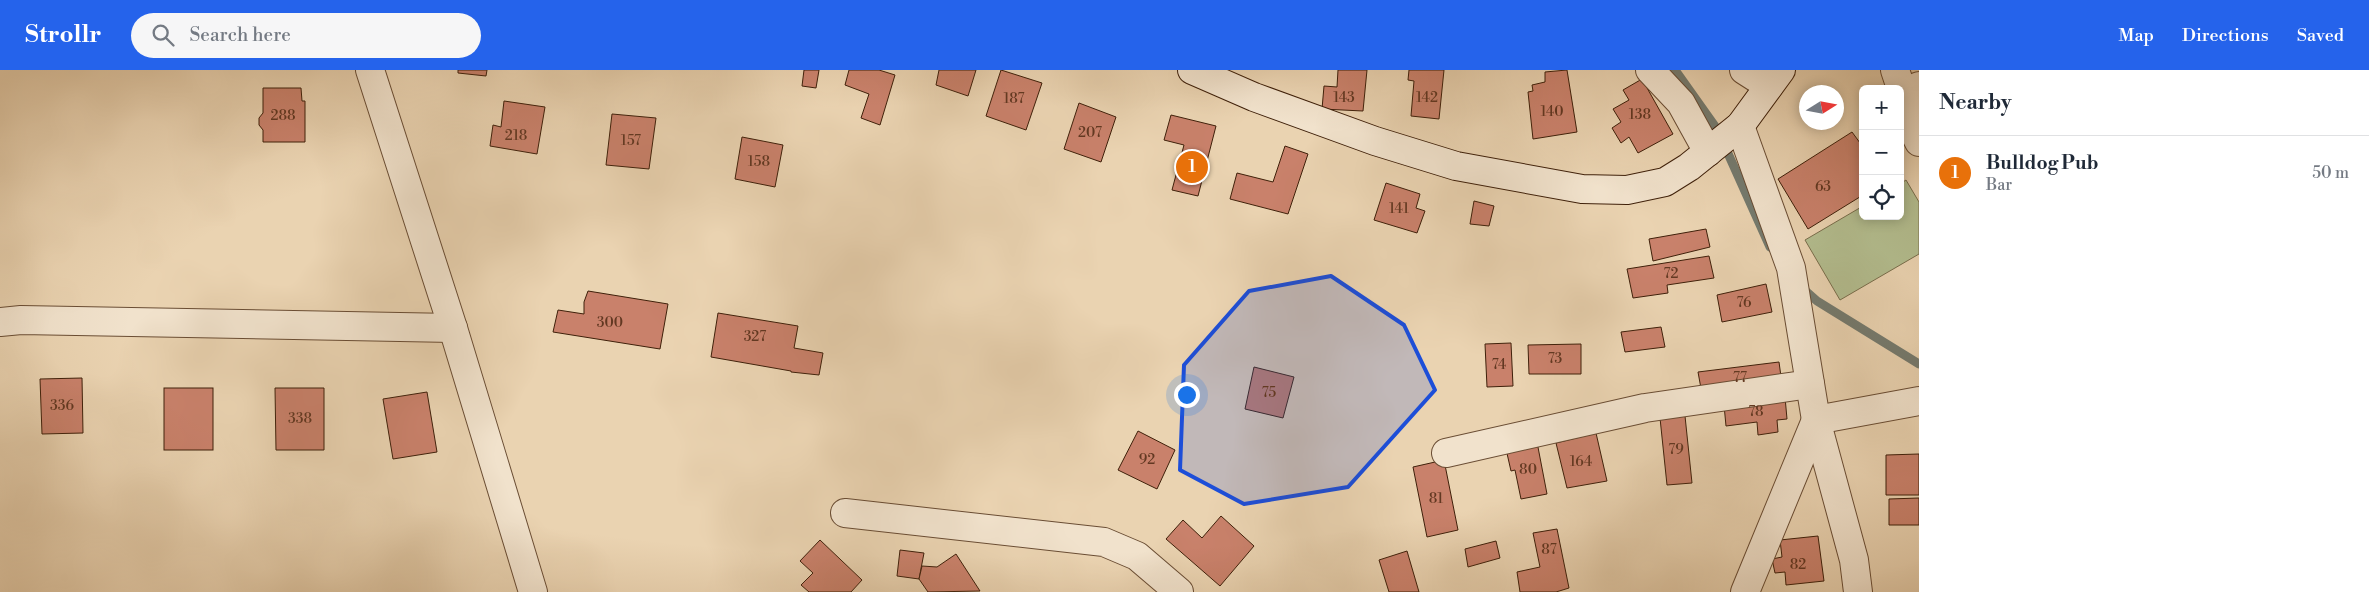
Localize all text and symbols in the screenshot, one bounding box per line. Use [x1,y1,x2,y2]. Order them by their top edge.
search box [131,13,481,58]
text: Strollr [25,20,101,50]
icon: search [149,21,177,49]
text: Search here [189,23,291,47]
text: Map [2118,24,2154,47]
text: Directions [2182,24,2269,47]
text: Saved [2297,24,2344,47]
north arrow [1799,85,1844,130]
map controls [1859,85,1904,220]
button: + [1859,85,1904,130]
house number: 143 [1333,89,1355,107]
house number: 142 [1416,89,1438,107]
house number: 187 [1003,90,1025,108]
text: Nearby [1939,90,2012,116]
house number: 140 [1540,103,1564,121]
house number: 138 [1629,106,1651,124]
house number: 288 [270,107,296,125]
house number: 207 [1078,124,1102,142]
house number: 218 [505,127,527,145]
button: − [1859,130,1904,175]
house number: 157 [621,132,641,150]
pin: 1 [1176,148,1208,186]
text: Bulldog Pub [1986,151,2099,175]
house number: 158 [748,153,770,171]
text: 1 [1951,163,1959,183]
text: 50 m [2312,163,2349,183]
button: locate [1859,175,1904,220]
text: Bar [1986,175,2012,195]
house number: 63 [1815,178,1831,196]
house number: 141 [1389,200,1409,218]
house number: 72 [1664,265,1678,283]
house number: 76 [1736,294,1752,312]
house number: 300 [597,314,623,332]
house number: 327 [744,328,766,346]
house number: 73 [1548,350,1563,368]
house number: 74 [1492,356,1506,374]
house number: 77 [1733,369,1747,387]
your location [1174,382,1200,408]
house number: 75 [1262,384,1277,402]
house number: 336 [50,397,74,415]
house number: 78 [1748,403,1764,421]
house number: 338 [288,410,312,428]
house number: 79 [1668,441,1684,459]
house number: 92 [1139,451,1155,469]
house number: 164 [1570,453,1592,471]
house number: 80 [1519,461,1537,479]
house number: 81 [1429,490,1443,508]
house number: 87 [1541,541,1557,559]
house number: 82 [1790,556,1806,574]

